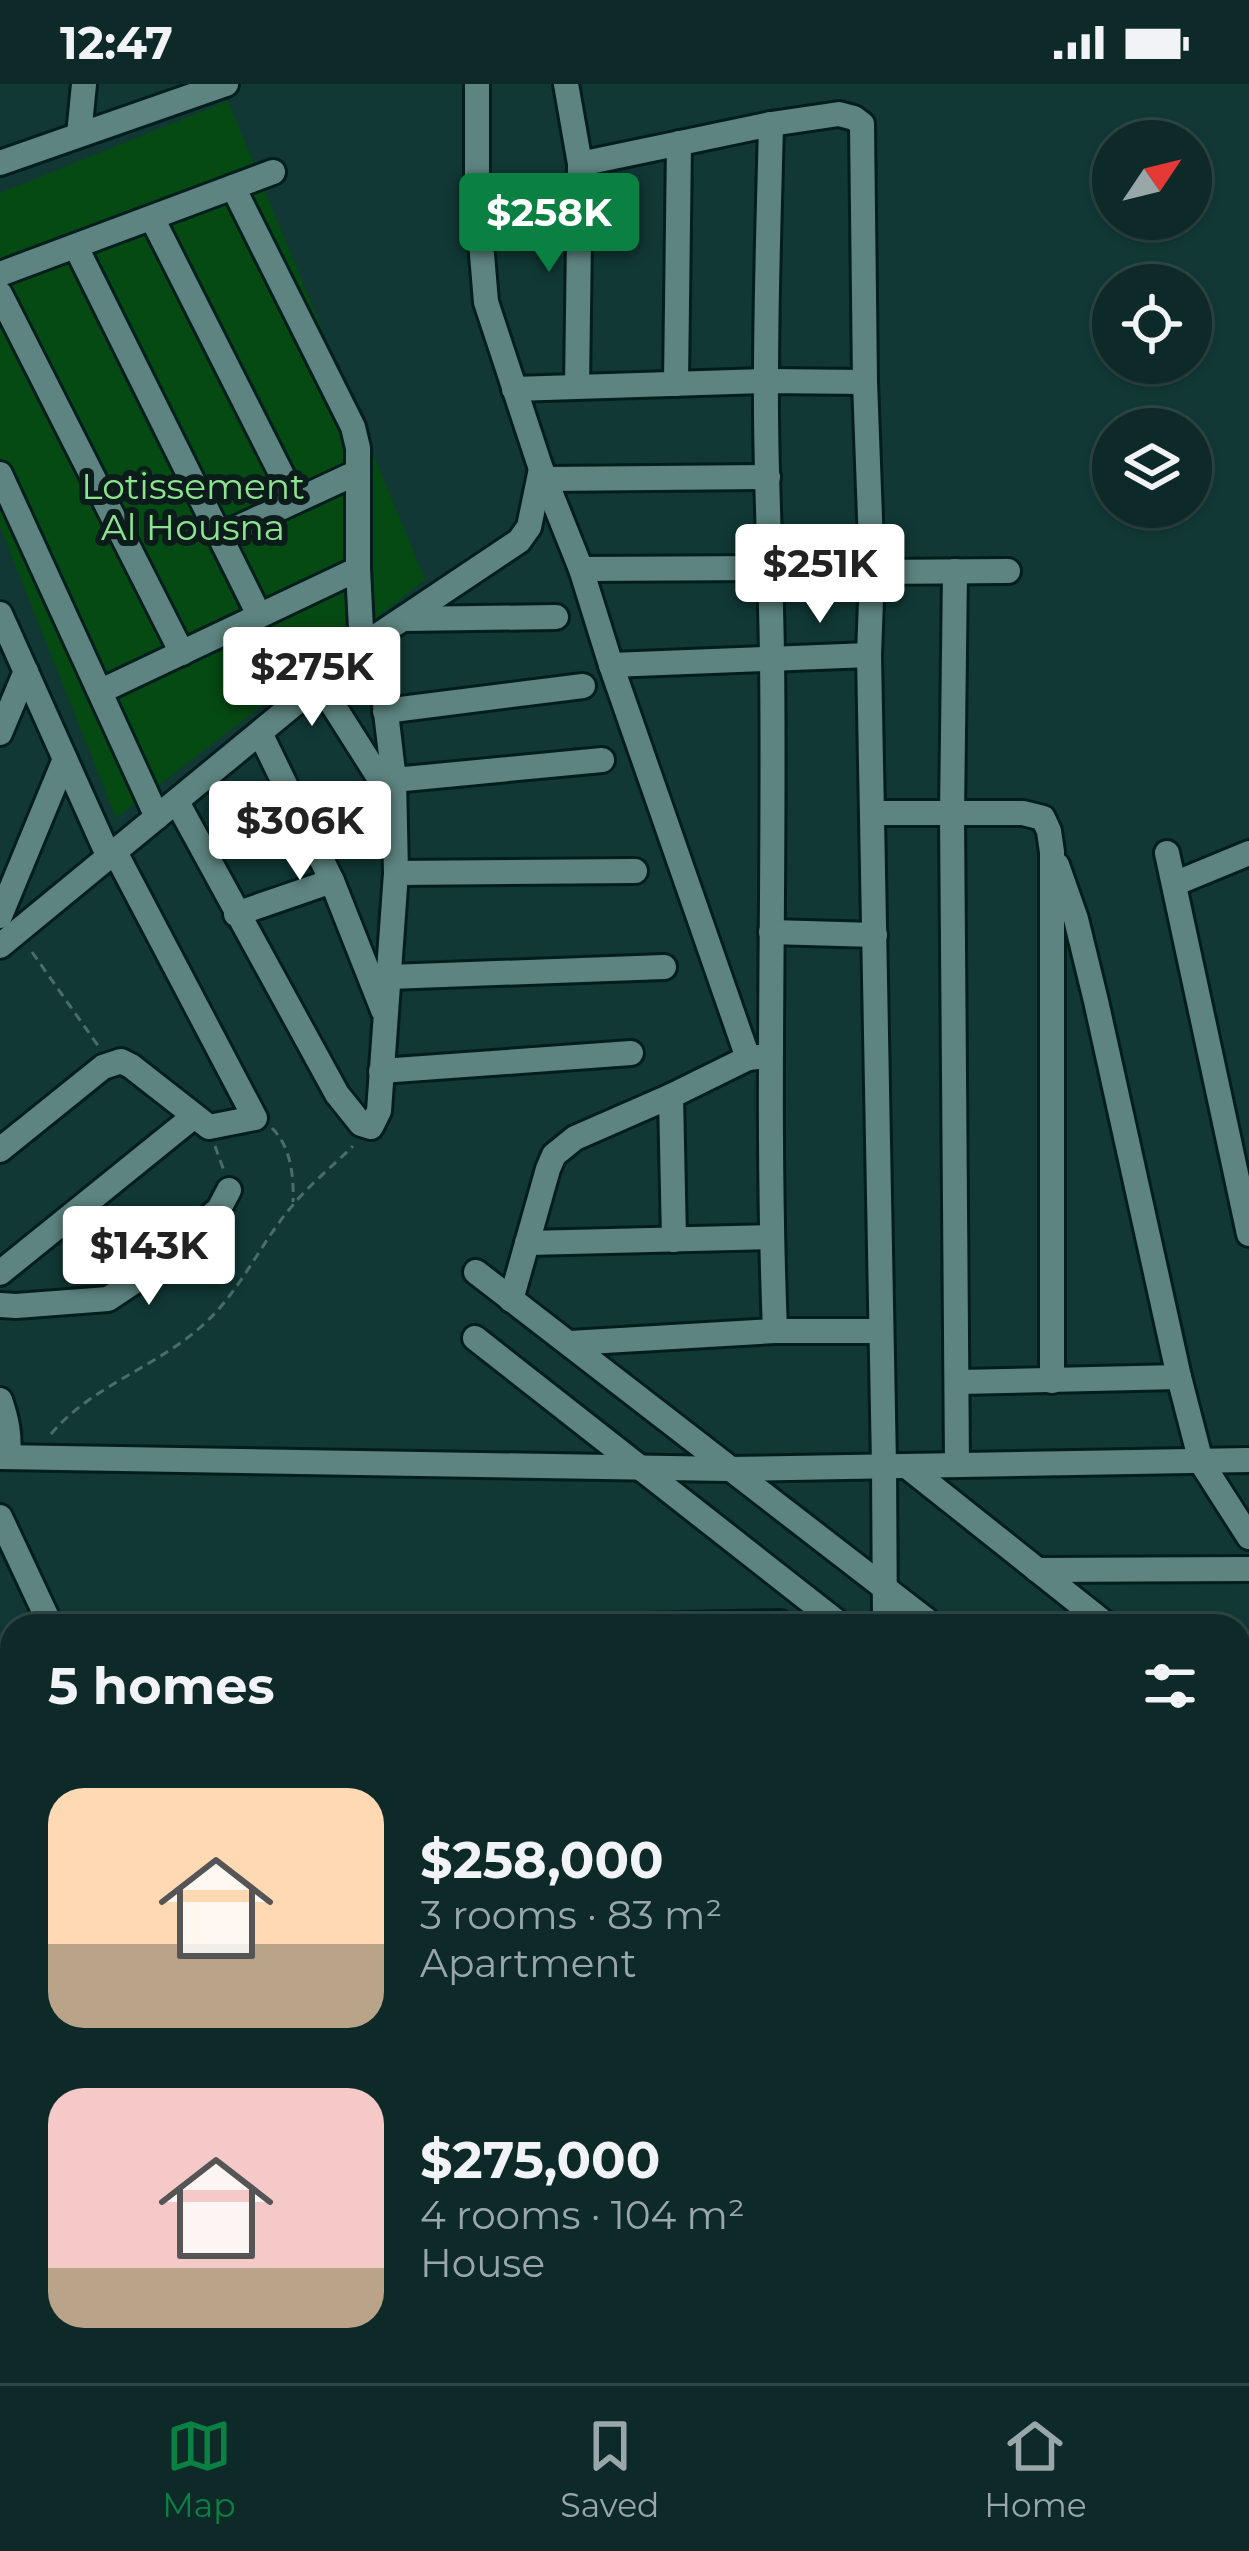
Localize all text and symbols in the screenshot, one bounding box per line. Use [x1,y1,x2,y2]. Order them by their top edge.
text: 12:47 [60,15,173,70]
north arrow [1092,120,1212,240]
map controls [1092,120,1212,528]
pin: $258K [465,173,633,275]
text: $258K [486,188,612,236]
button: locate [1092,264,1212,384]
button: layers [1092,408,1212,528]
park label: Lotissement Al Housna [81,464,305,549]
pin: $251K [736,524,904,626]
text: $251K [762,539,878,587]
pin: $275K [228,627,396,729]
text: $275K [250,642,374,690]
pin: $306K [216,781,384,883]
text: $306K [236,796,364,844]
pin: $143K [65,1206,233,1308]
text: $143K [90,1221,208,1269]
icon: filters [1137,1653,1203,1719]
text: 5 homes [48,1655,275,1717]
text: $258,000 [420,1829,664,1891]
icon: home [144,1836,288,1980]
text: 3 rooms · 83 m² [420,1891,722,1939]
text: Apartment [420,1939,636,1987]
text: $275,000 [420,2129,660,2191]
icon: home [144,2136,288,2280]
text: 4 rooms · 104 m² [420,2191,745,2239]
text: House [420,2239,545,2287]
tab: Map [162,2413,236,2525]
tab: Saved [560,2413,660,2525]
tab: Home [984,2413,1087,2525]

